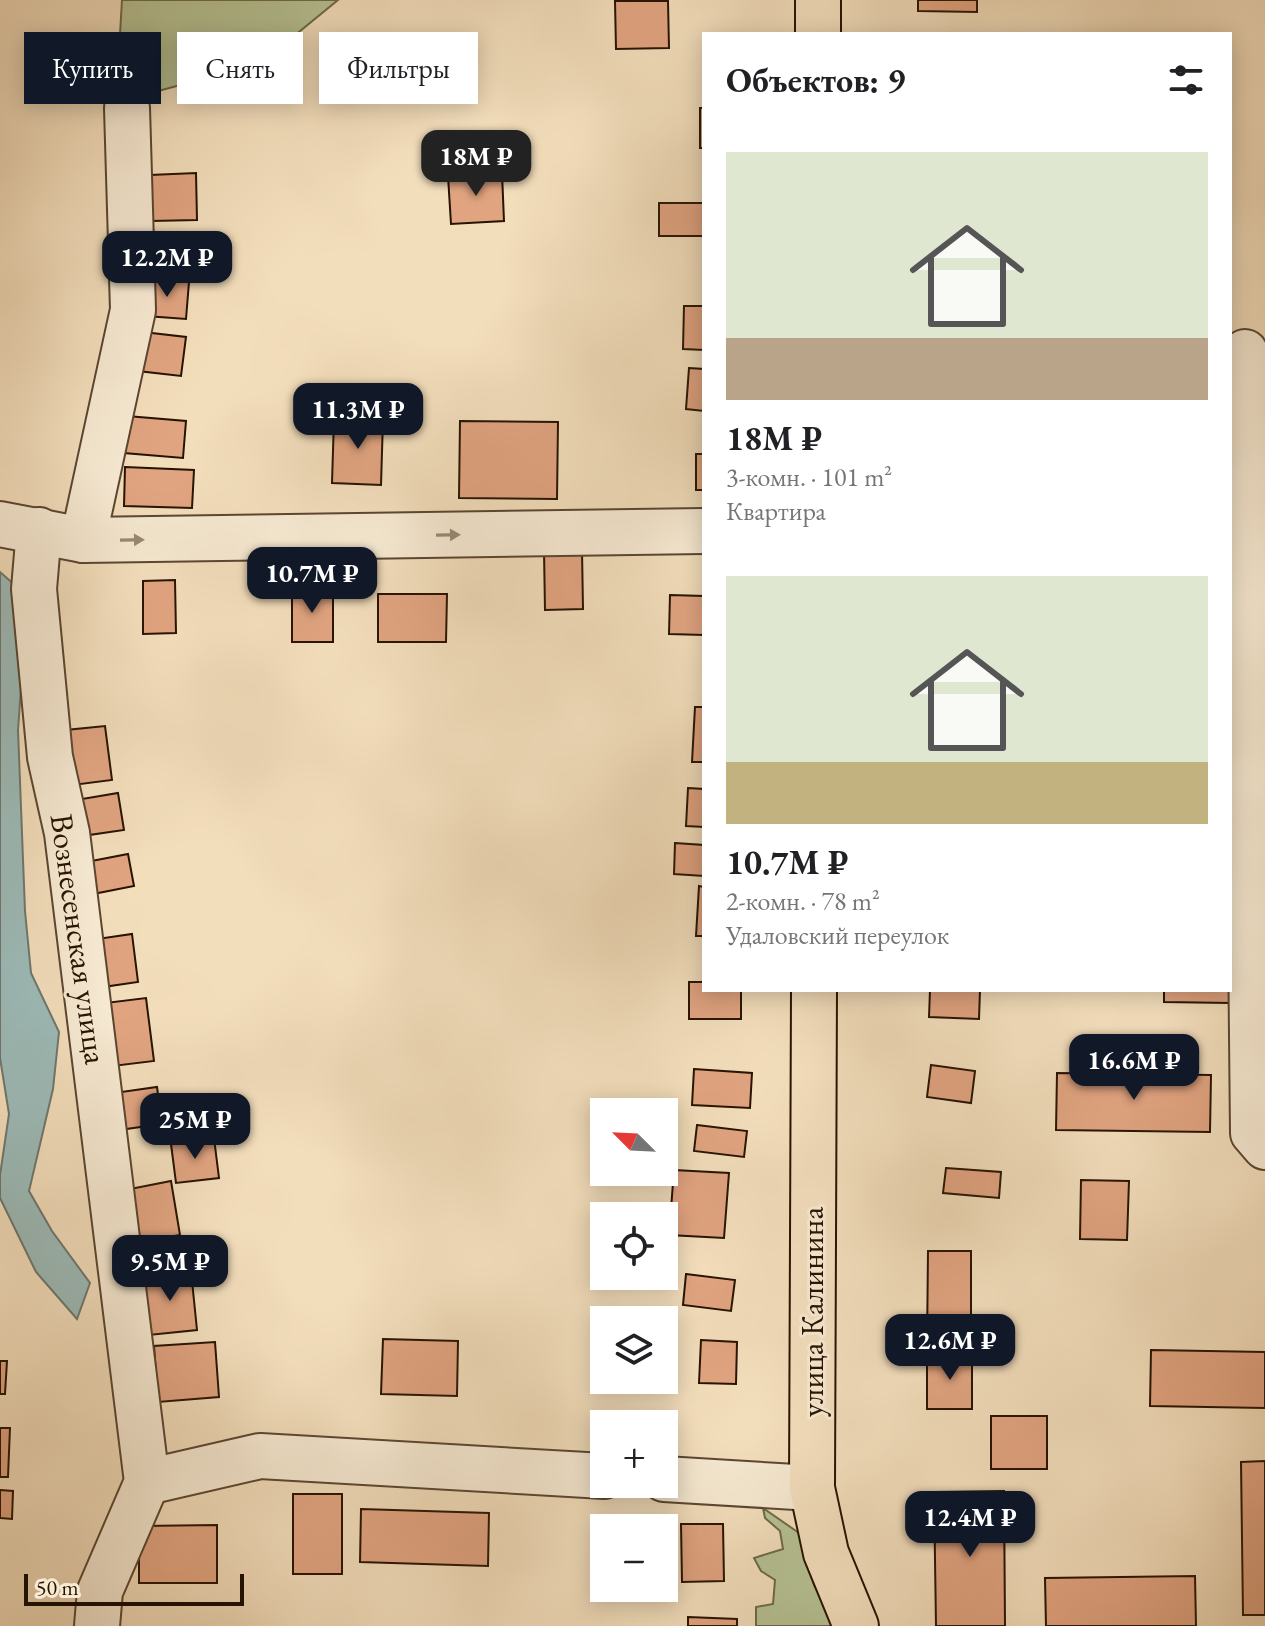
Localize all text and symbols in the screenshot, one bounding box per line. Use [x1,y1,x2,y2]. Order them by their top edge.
chip: Купить [24,32,161,104]
chip: Снять [177,32,303,104]
chip: Фильтры [319,32,478,104]
text: Объектов: 9 [726,58,905,102]
icon: filters [1164,58,1208,102]
pin: 18M ₽ [420,130,532,198]
text: 18M ₽ [439,139,513,173]
icon: home [895,204,1039,348]
pin: 12.2M ₽ [93,231,241,299]
text: 12.2M ₽ [120,240,214,274]
pin: 11.3M ₽ [284,383,432,451]
text: 11.3M ₽ [311,392,405,426]
text: 18M ₽ [726,416,822,460]
text: 3-комн. · 101 m² [726,460,892,494]
text: Квартира [726,494,826,528]
one-way arrow [436,529,461,541]
one-way arrow [120,533,145,546]
pin: 10.7M ₽ [238,547,386,615]
text: 10.7M ₽ [265,556,359,590]
icon: home [895,628,1039,772]
street label: Вознесенская улица [41,811,117,1067]
text: 10.7M ₽ [726,840,849,884]
text: 2-комн. · 78 m² [726,884,880,918]
text: Удаловский переулок [726,918,949,952]
pin: 16.6M ₽ [1060,1034,1208,1102]
text: 16.6M ₽ [1087,1043,1181,1077]
pin: 25M ₽ [139,1093,251,1161]
north arrow [590,1098,678,1186]
map controls [590,1098,678,1602]
text: 25M ₽ [158,1102,232,1136]
button: locate [590,1202,678,1290]
street label: улица Калинина [791,1207,833,1417]
pin: 9.5M ₽ [105,1235,235,1303]
text: 9.5M ₽ [130,1244,210,1278]
button: layers [590,1306,678,1394]
pin: 12.6M ₽ [876,1314,1024,1382]
text: 12.6M ₽ [903,1323,997,1357]
button: + [590,1410,678,1498]
pin: 12.4M ₽ [896,1491,1044,1559]
text: 12.4M ₽ [923,1500,1017,1534]
button: − [590,1514,678,1602]
scale bar [24,1570,244,1606]
text: 50 m [36,1573,79,1602]

